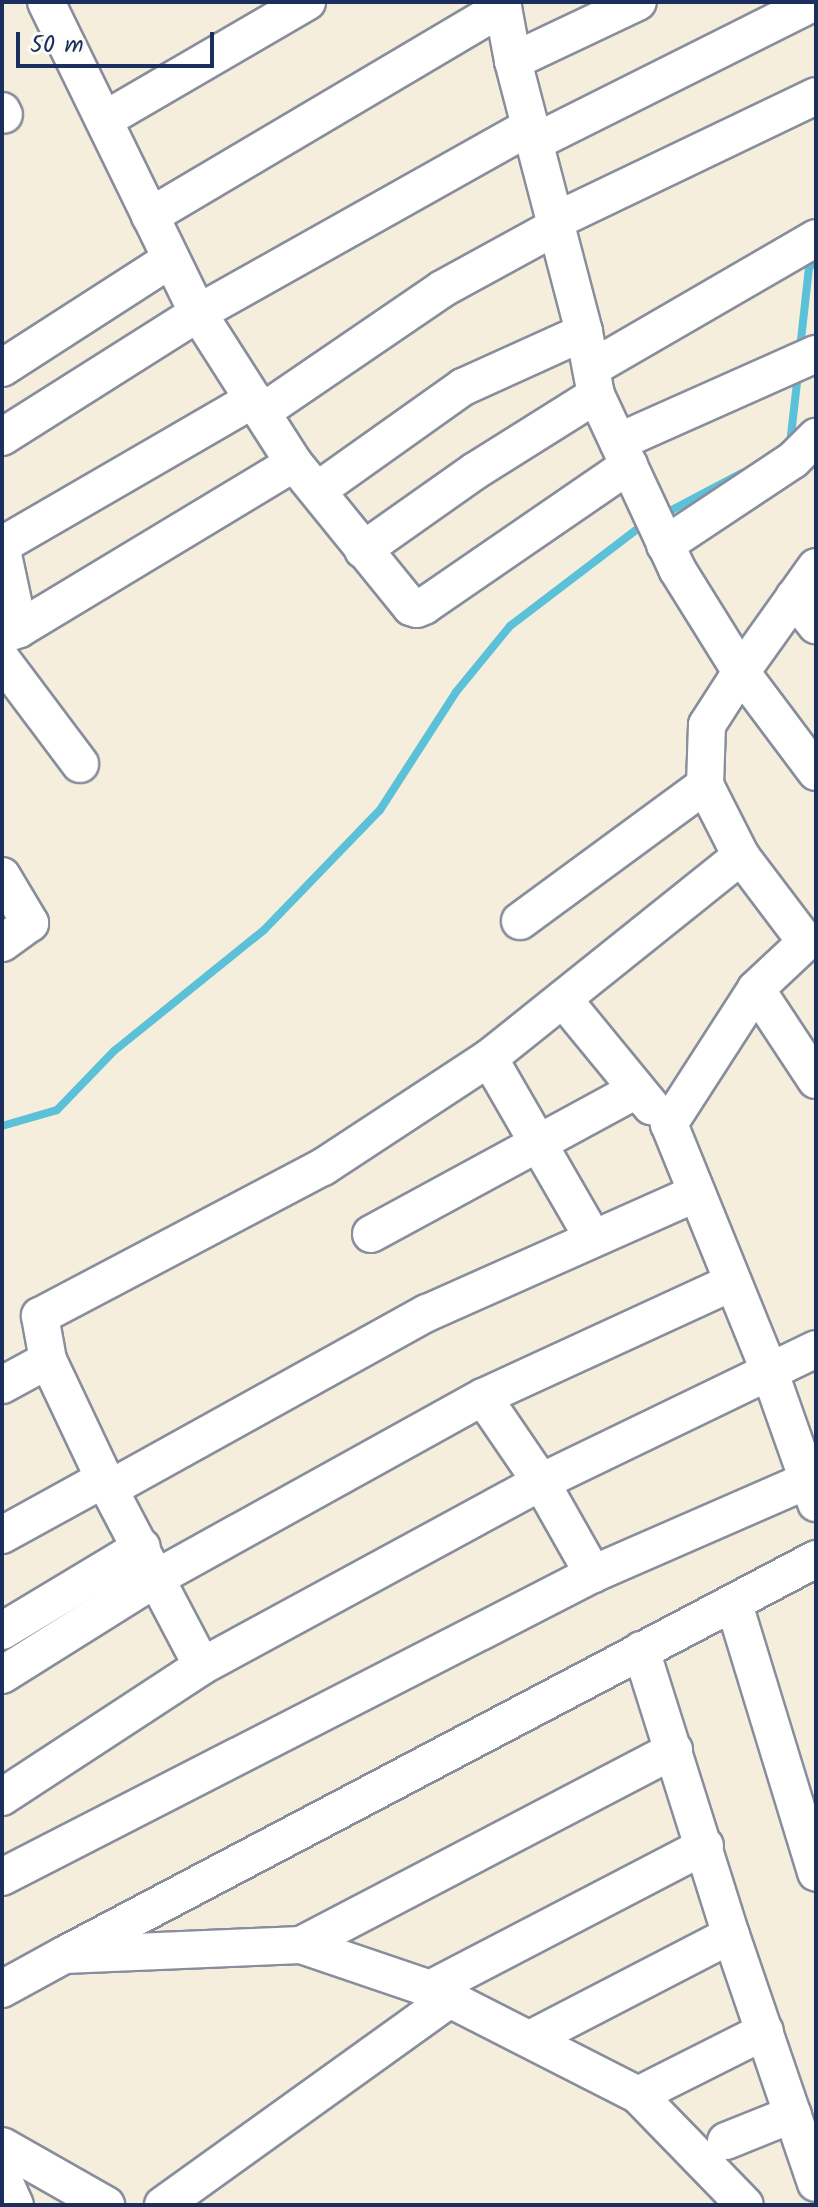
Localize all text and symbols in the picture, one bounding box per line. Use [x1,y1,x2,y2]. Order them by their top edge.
scale bar [20,16,218,66]
text: 50 m [30,26,84,65]

